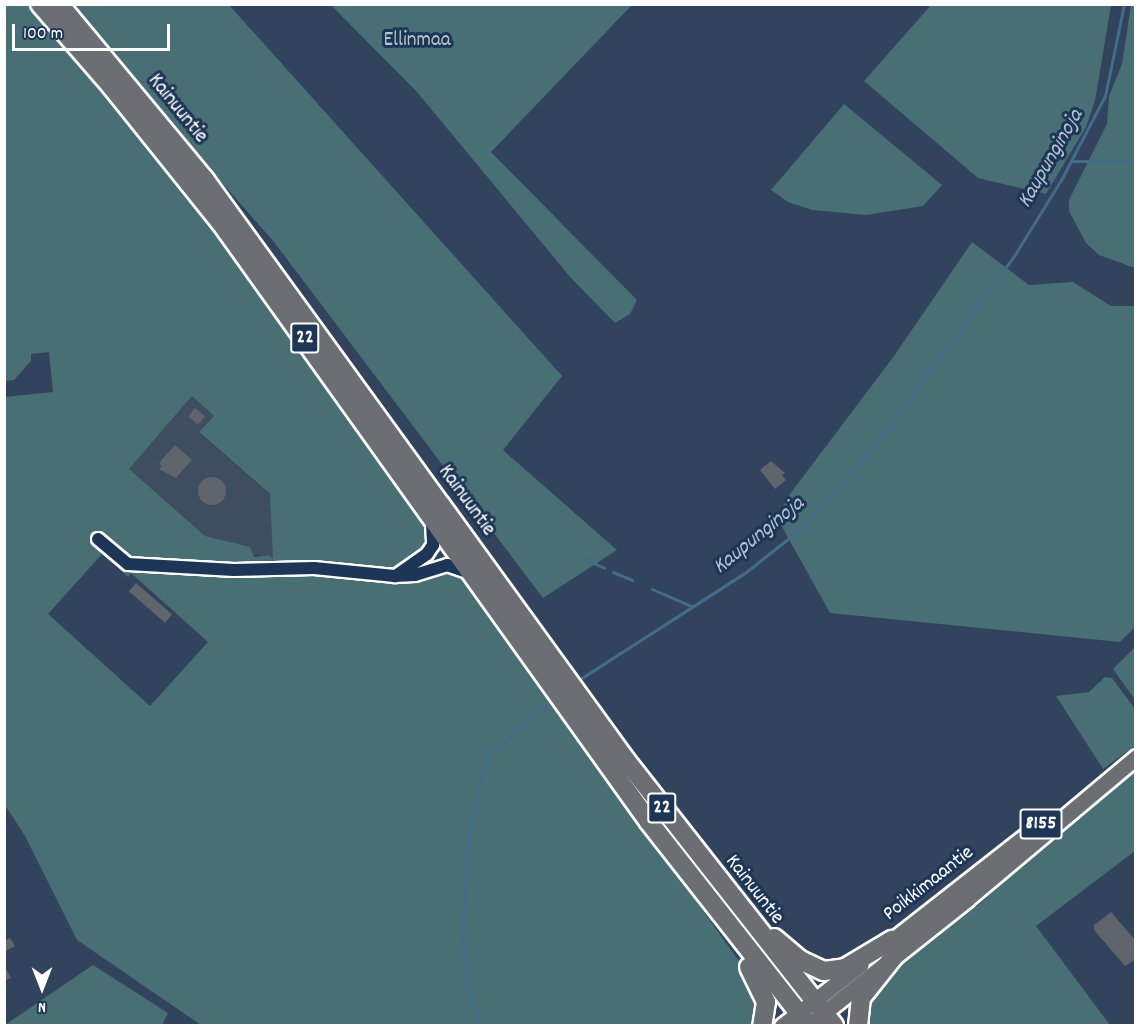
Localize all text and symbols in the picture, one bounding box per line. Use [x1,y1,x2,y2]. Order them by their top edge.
scale bar [15,12,172,50]
text: 100 m [23,22,63,47]
park label: Ellinmaa [383,28,451,54]
street label: Kainuuntie [141,69,213,149]
water label: Kaupunginoja [1012,105,1090,213]
road number: 22 [290,321,320,355]
street label: Kainuuntie [432,461,500,541]
water label: Kaupunginoja [708,491,810,581]
road number: 22 [647,791,677,825]
road number: 8155 [1018,807,1064,841]
street label: Poikkimaantie [879,841,979,927]
street label: Kainuuntie [719,850,789,930]
north arrow [12,958,72,1018]
text: N [38,995,46,1018]

